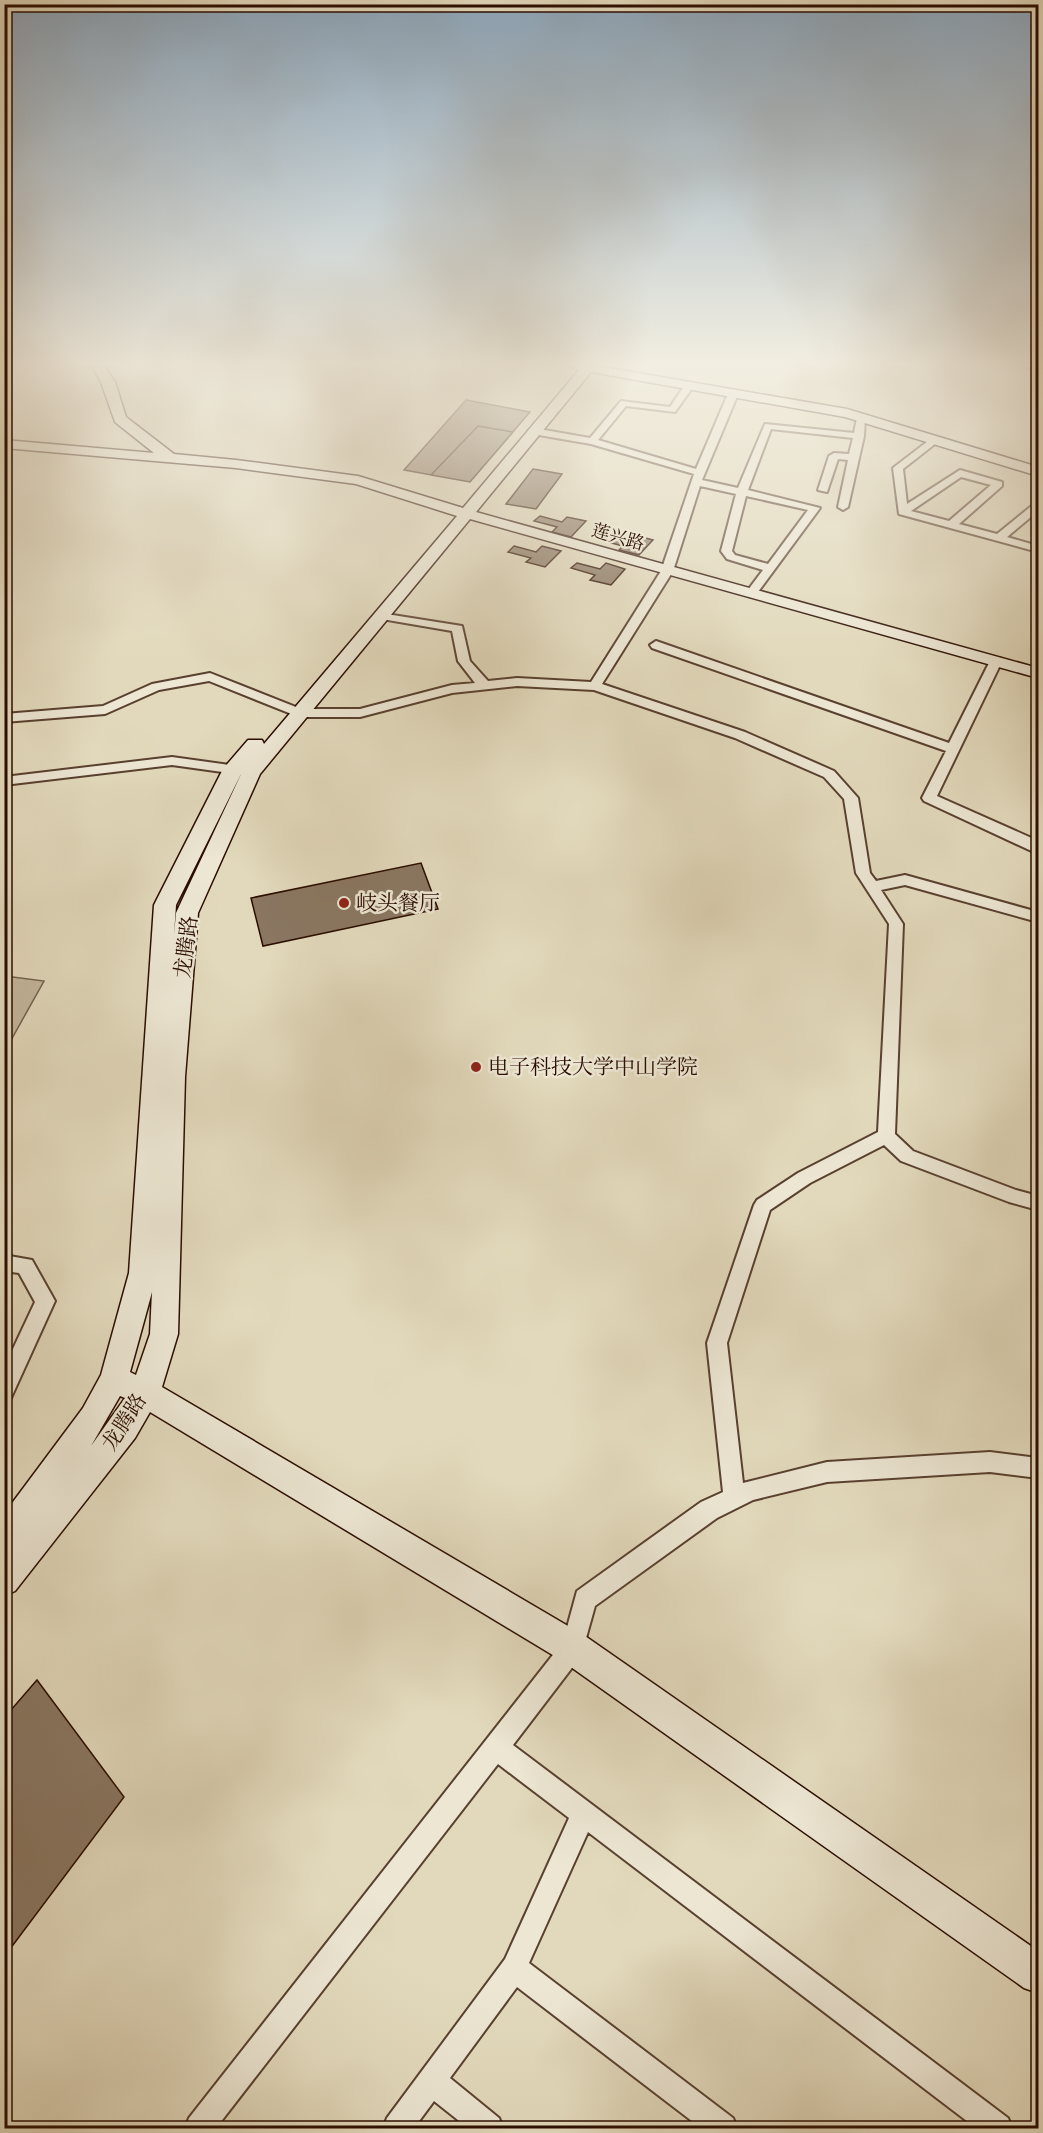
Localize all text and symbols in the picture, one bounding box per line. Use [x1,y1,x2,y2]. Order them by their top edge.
street label: 莲兴路 [589,519,647,555]
place label: 岐头餐厅 [356,890,440,916]
marker: 岐头餐厅 [337,896,351,910]
street label: 龙腾路 [169,914,203,980]
place label: 电子科技大学中山学院 [488,1054,698,1080]
marker: 电子科技大学中山学院 [469,1060,483,1074]
street label: 龙腾路 [96,1389,152,1455]

